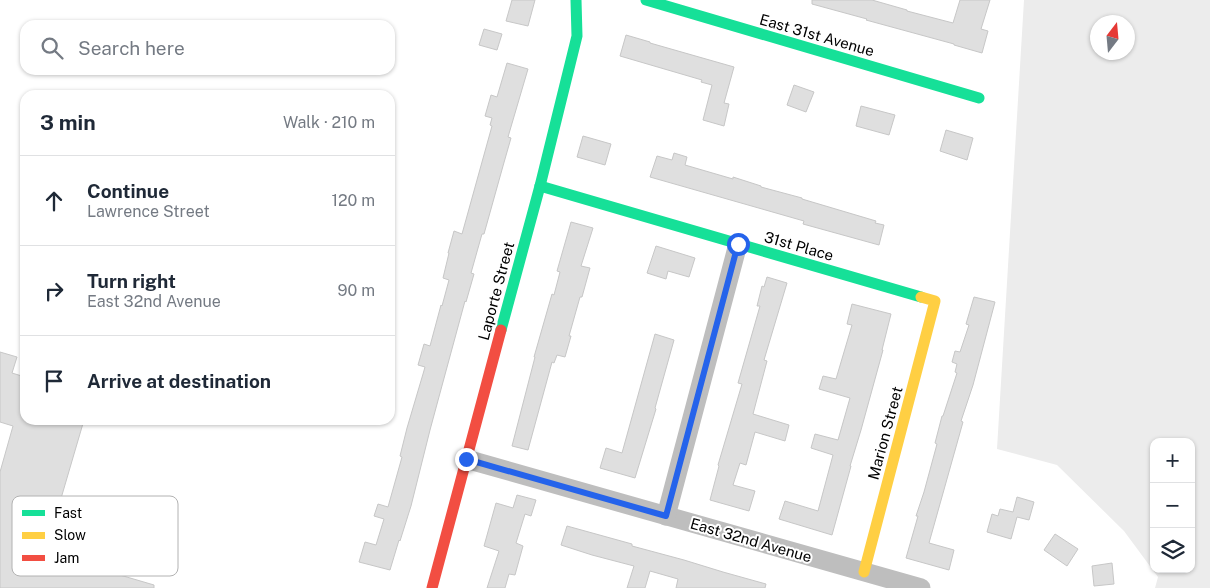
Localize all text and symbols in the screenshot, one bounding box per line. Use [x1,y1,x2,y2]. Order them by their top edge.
street label: East 31st Avenue [758,11,876,59]
north arrow [1090,15,1135,60]
search box [20,20,395,75]
icon: search [38,34,66,62]
text: Search here [78,37,185,59]
text: 3 min [40,110,96,135]
text: Walk · 210 m [283,113,375,132]
text: Continue [87,180,169,202]
icon: ahead [40,187,68,215]
text: 120 m [331,191,375,210]
text: Lawrence Street [87,202,210,221]
street label: 31st Place [762,228,836,264]
route start [727,233,750,256]
street label: Laporte Street [475,240,517,342]
text: Turn right [87,270,176,292]
icon: right [40,277,68,305]
text: 90 m [338,281,375,300]
text: East 32nd Avenue [87,292,221,311]
icon: arrive [40,367,68,395]
text: Arrive at destination [87,370,271,392]
street label: Marion Street [864,384,906,481]
map controls [1150,438,1195,573]
button: + [1150,438,1195,483]
route end [455,448,478,471]
button: − [1150,483,1195,528]
legend [12,496,178,576]
text: Fast [54,505,82,521]
street label: East 32nd Avenue [688,515,814,565]
text: Slow [54,527,86,543]
button: layers [1150,528,1195,573]
text: Jam [54,550,79,566]

